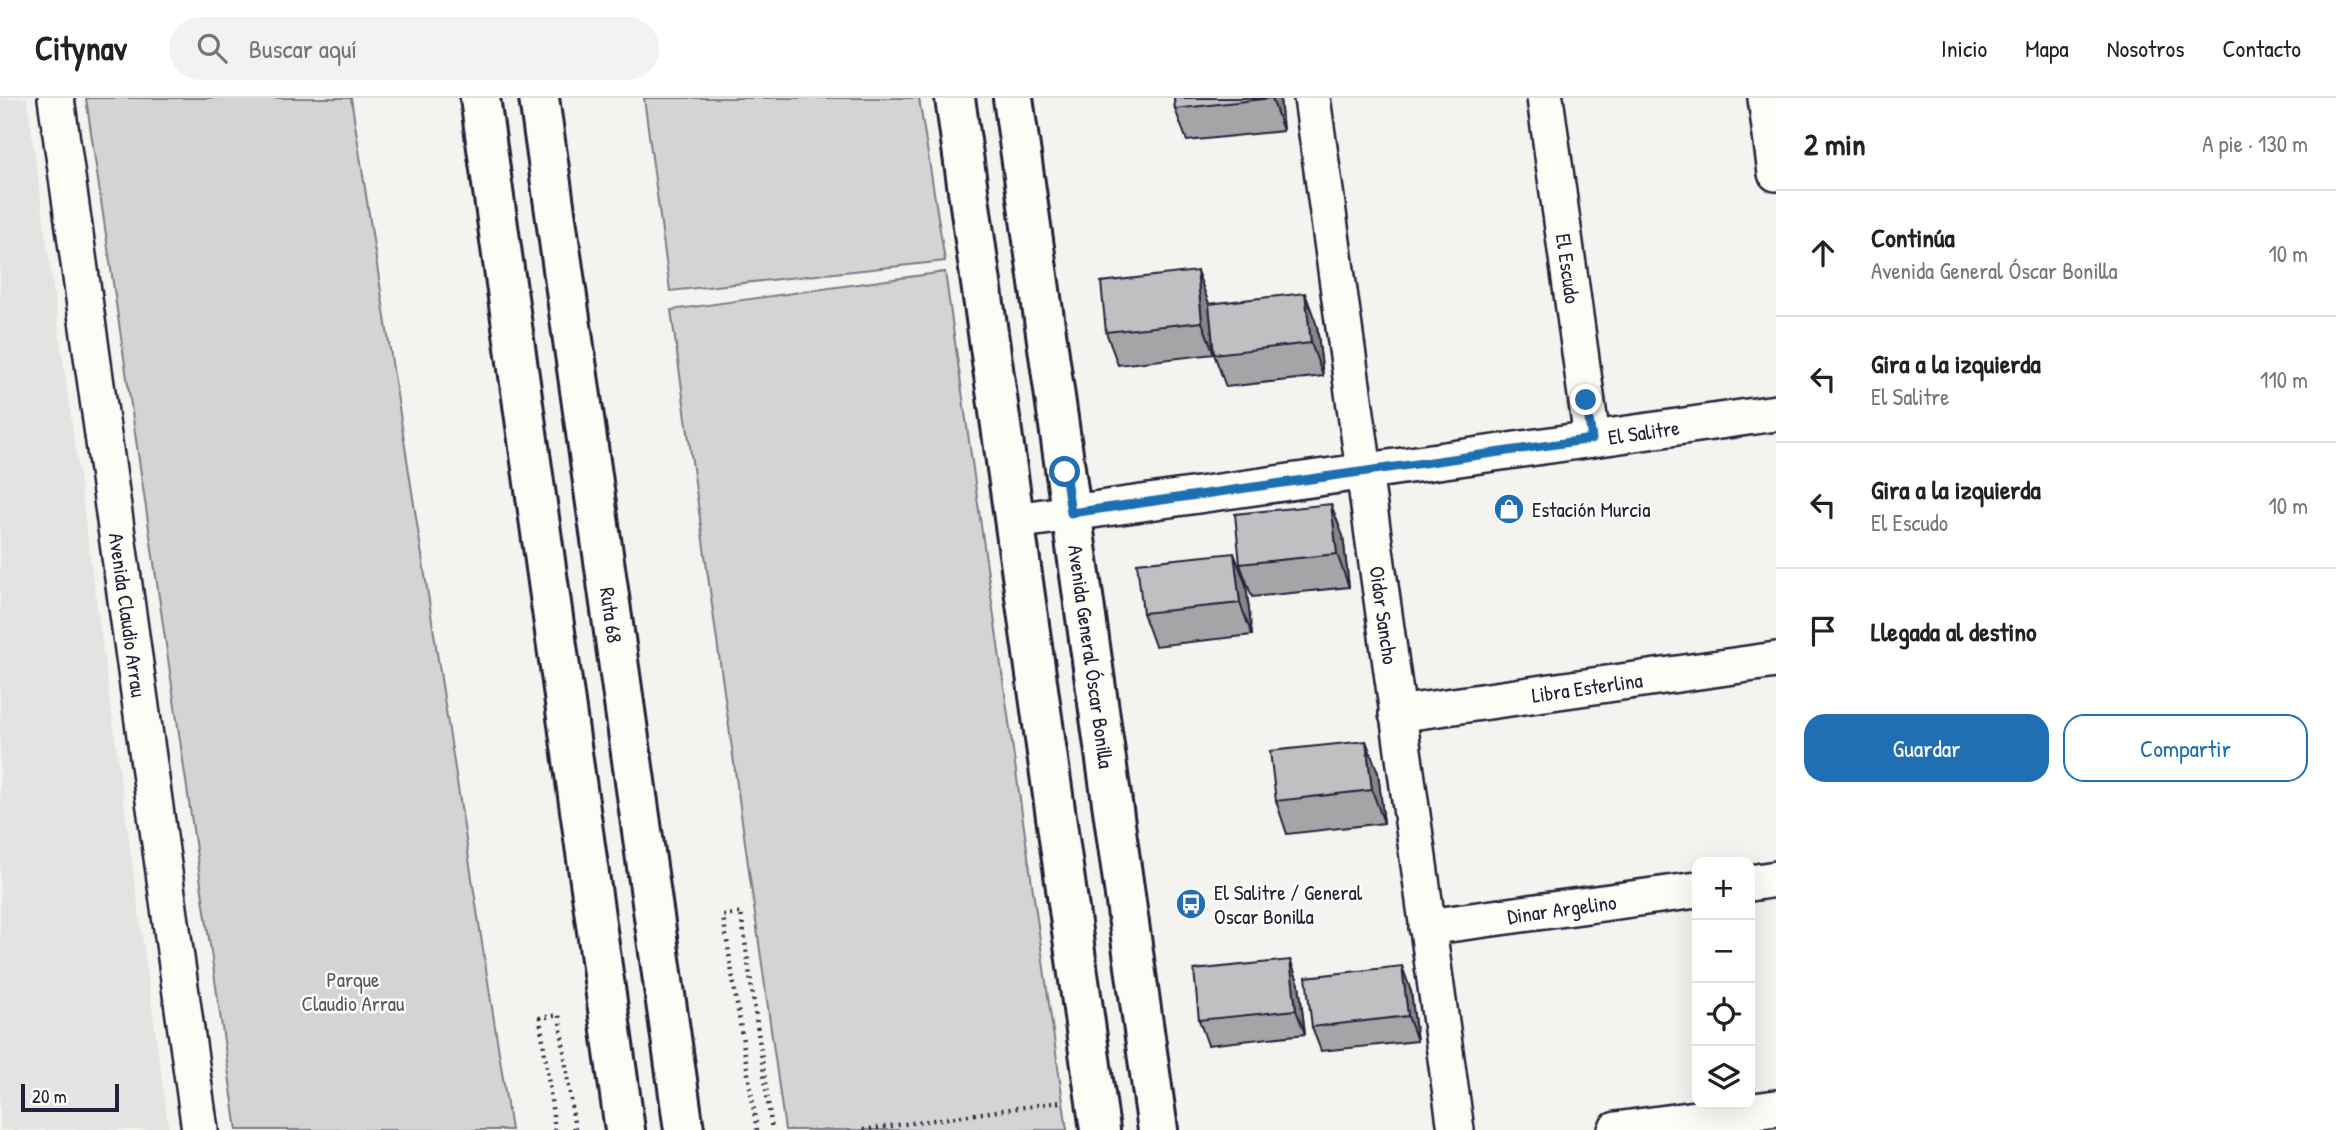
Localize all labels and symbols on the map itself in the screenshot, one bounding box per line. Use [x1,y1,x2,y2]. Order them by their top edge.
street label: El Escudo [1549,232,1588,305]
route end [1570,384,1601,415]
street label: El Salitre [1606,412,1681,451]
route start [1049,456,1080,487]
shop icon: Estación Murcia [1492,492,1526,526]
place label: Estación Murcia [1532,495,1651,524]
street label: Avenida Claudio Arrau [102,531,154,700]
street label: Avenida General Óscar Bonilla [1061,543,1122,770]
street label: Oidor Sancho [1363,564,1405,666]
street label: Ruta 68 [593,585,630,645]
street label: Libra Esterlina [1530,665,1644,709]
place label: El Salitre / General Oscar Bonilla [1214,878,1363,931]
bus stop icon: El Salitre / General Oscar Bonilla [1174,887,1208,921]
street label: Dinar Argelino [1505,887,1618,930]
park label: Parque Claudio Arrau [302,965,405,1018]
scale bar [21,1081,119,1113]

